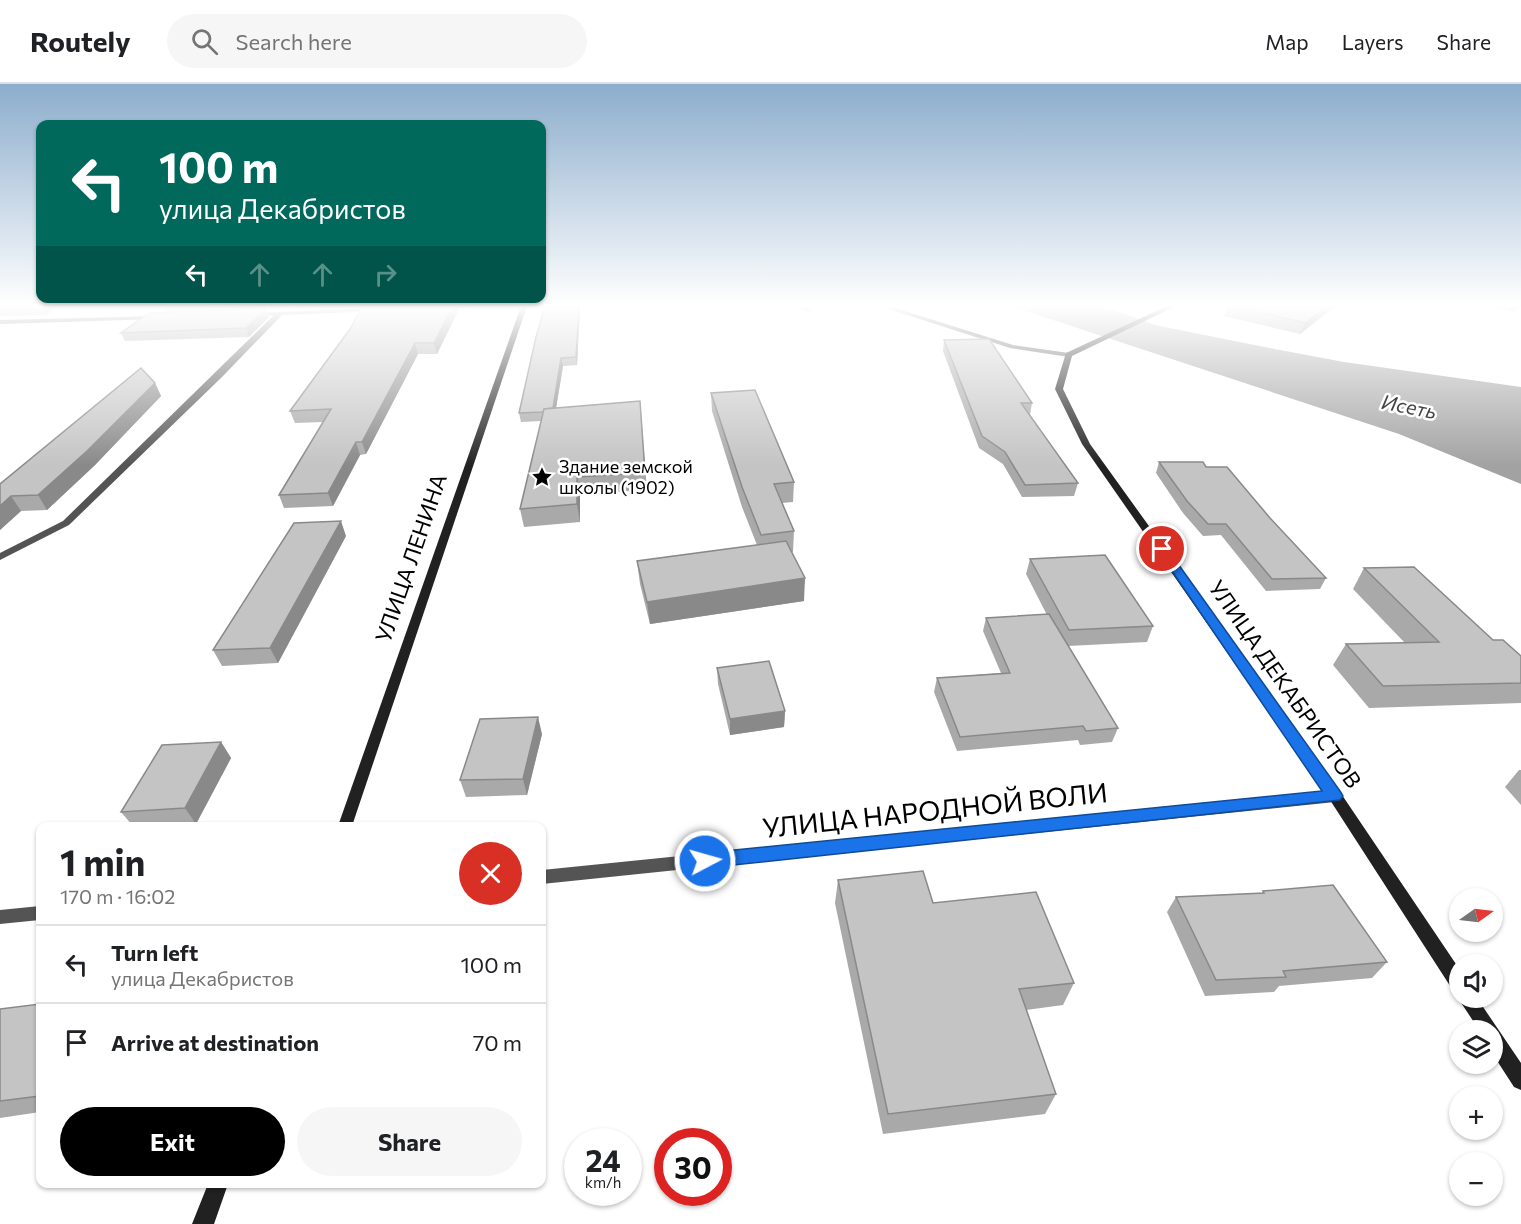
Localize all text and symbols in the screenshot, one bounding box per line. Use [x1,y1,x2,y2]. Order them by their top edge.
search box [167,14,587,68]
text: Routely [30,24,131,58]
icon: search [188,25,221,58]
text: Search here [236,28,352,55]
text: Map [1265,29,1309,54]
text: Layers [1342,29,1404,54]
text: Share [1437,29,1491,54]
text: 100 m [159,140,279,192]
icon: left [60,144,138,222]
text: улица Декабристов [159,192,406,225]
icon: left [180,258,213,291]
icon: ahead [243,258,276,291]
icon: ahead [306,258,339,291]
icon: right [369,258,402,291]
water label: Исеть [1380,389,1439,423]
place label: Здание земской школы (1902) [559,455,693,498]
place icon: Здание земской школы (1902) [530,465,554,489]
street label: УЛИЦА ЛЕНИНА [369,470,452,646]
pin [1136,523,1187,574]
icon: arrive [1145,532,1178,565]
street label: УЛИЦА ДЕКАБРИСТОВ [1203,575,1367,793]
street label: УЛИЦА НАРОДНОЙ ВОЛИ [761,775,1109,844]
position arrow [673,829,737,893]
text: 1 min [60,839,145,883]
button: close [459,842,522,905]
text: 170 m · 16:02 [60,884,175,908]
north arrow [1449,888,1503,942]
map controls [1449,888,1503,1206]
text: Turn left [111,939,198,966]
icon: left [60,948,93,981]
text: 100 m [460,951,522,978]
button: sound [1449,954,1503,1008]
text: улица Декабристов [111,966,294,990]
button: layers [1449,1020,1503,1074]
icon: arrive [60,1026,93,1059]
text: Arrive at destination [111,1029,319,1056]
text: 70 m [473,1029,522,1056]
button: + [1449,1086,1503,1140]
button: Exit [60,1107,285,1176]
button: Share [297,1107,522,1176]
speed limit sign: 30 [654,1128,732,1206]
text: 24 [585,1141,621,1178]
button: − [1449,1152,1503,1206]
text: km/h [585,1173,621,1191]

